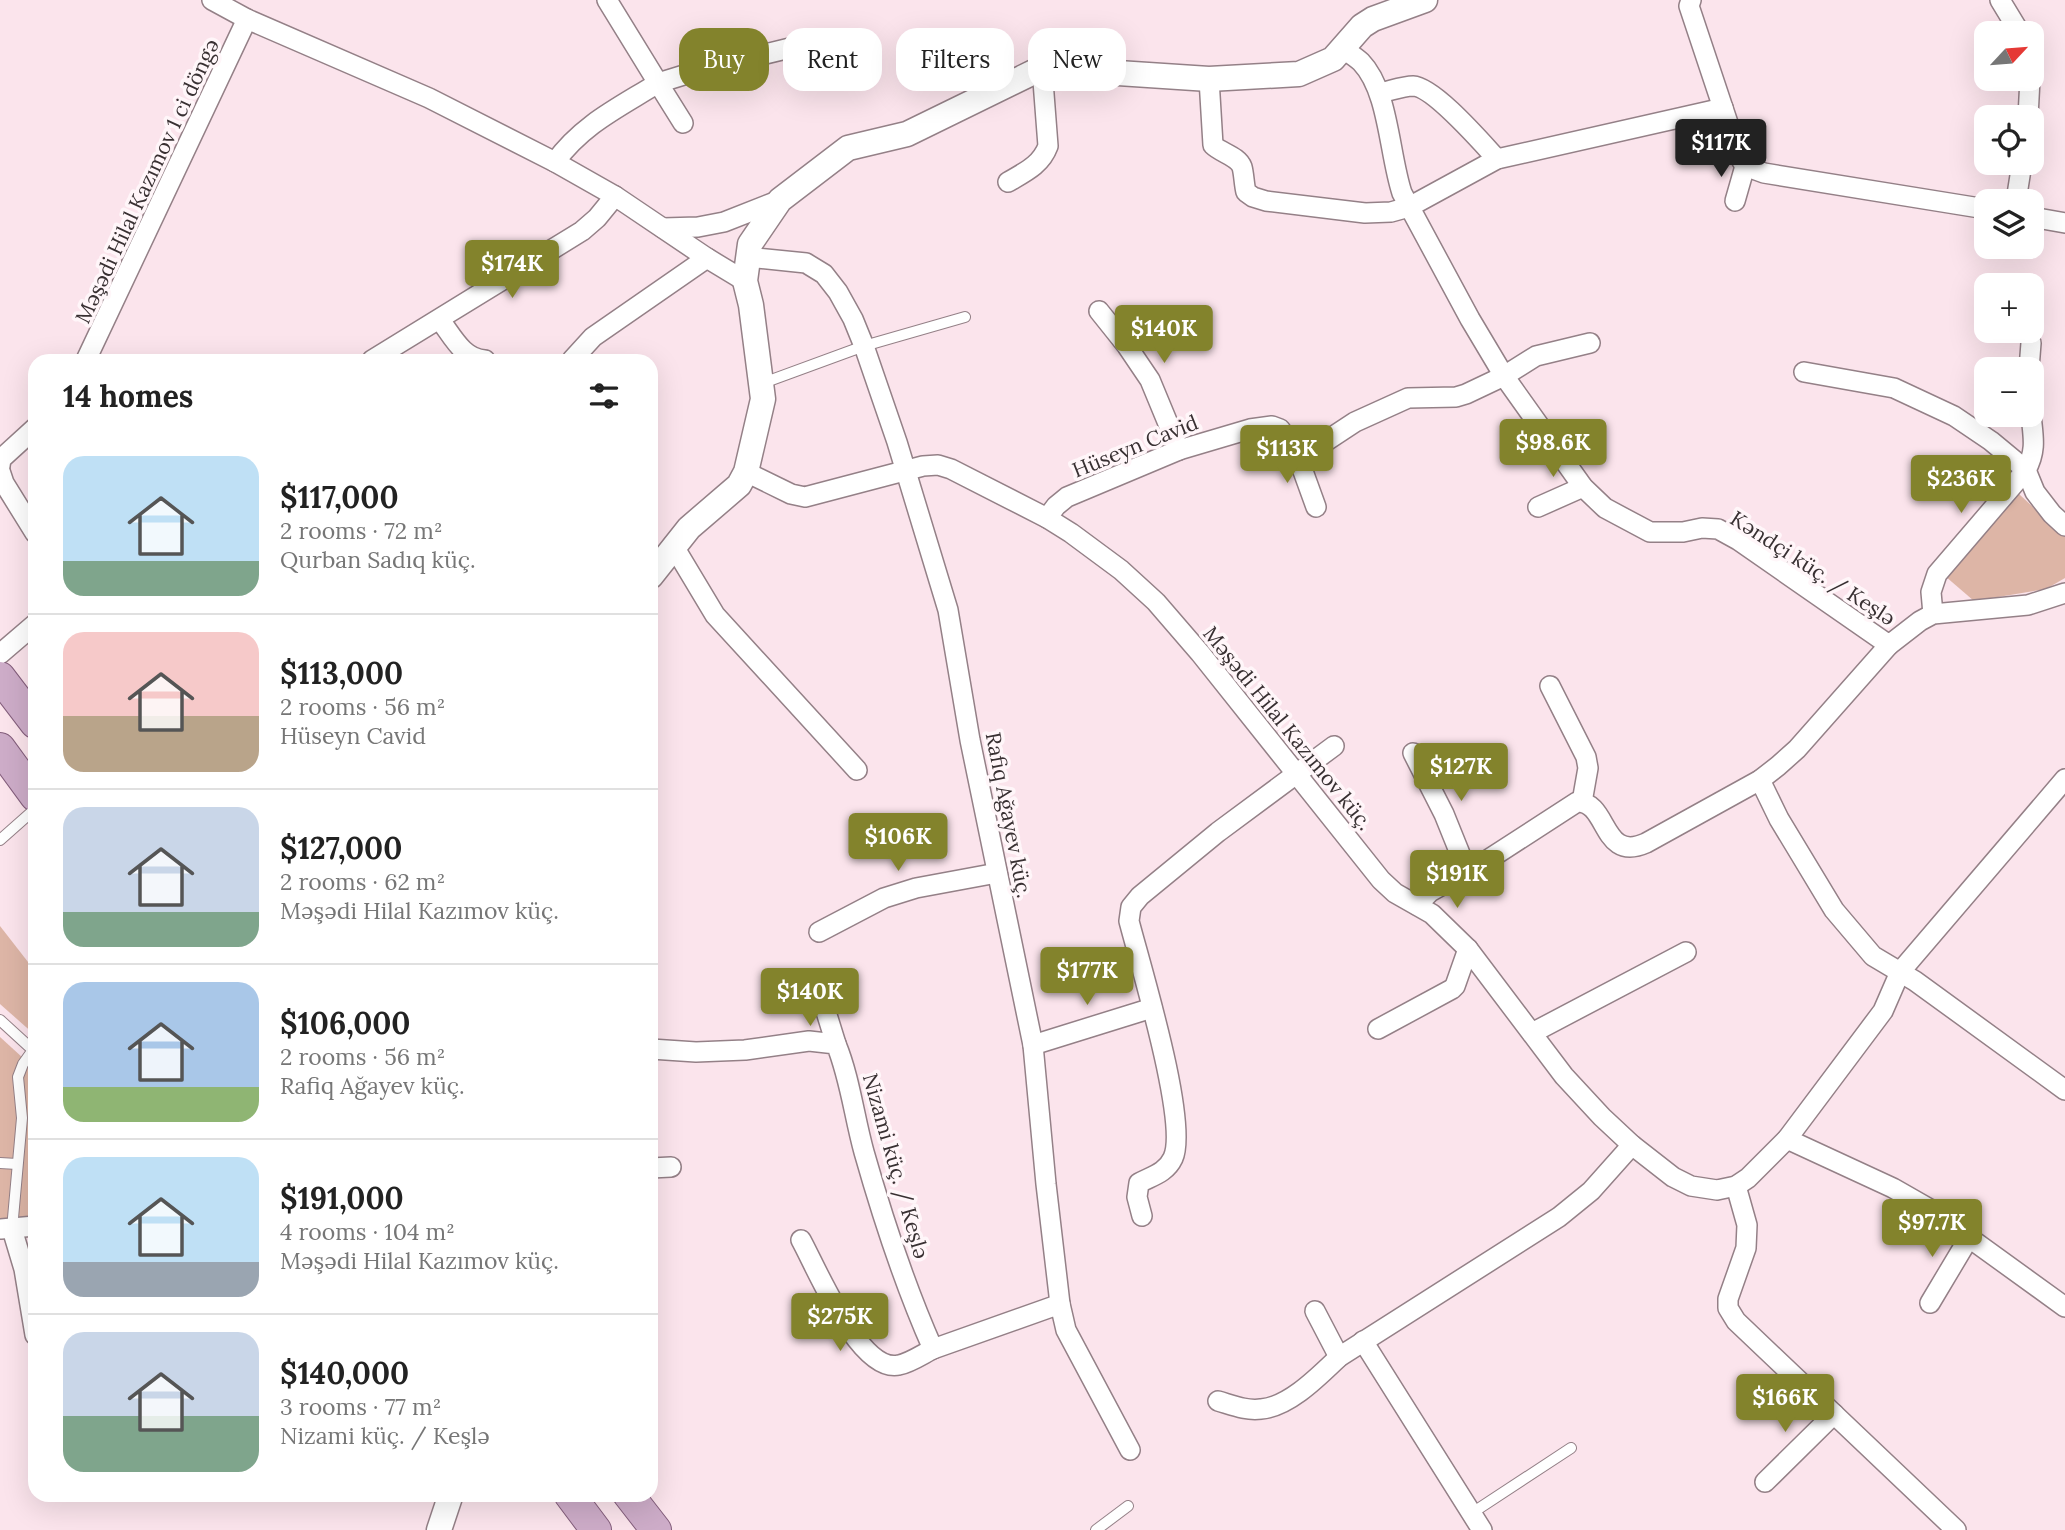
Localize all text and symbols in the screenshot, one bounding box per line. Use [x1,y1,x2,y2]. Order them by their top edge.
north arrow [1974,21,2044,91]
map controls [1974,21,2044,427]
chip: Buy [679,28,769,91]
chip: Rent [783,28,882,91]
chip: Filters [896,28,1014,91]
chip: New [1028,28,1126,91]
street label: Məşədi Hilal Kazımov 1 ci döngə [69,34,225,328]
button: locate [1974,105,2044,175]
pin: $117K [1672,120,1770,179]
text: $117K [1691,127,1751,156]
button: layers [1974,189,2044,259]
pin: $174K [463,240,561,300]
text: $174K [481,248,543,277]
button: + [1974,273,2044,343]
pin: $140K [1115,306,1213,365]
text: $140K [1131,313,1197,342]
button: − [1974,357,2044,427]
text: 14 homes [63,377,193,415]
icon: filters [585,377,623,415]
street label: Hüseyn Cavid [1068,409,1202,483]
pin: $98.6K [1496,420,1610,479]
pin: $113K [1238,426,1336,485]
text: $98.6K [1516,427,1590,456]
text: $113K [1256,433,1318,462]
pin: $236K [1912,456,2010,515]
text: $236K [1927,463,1995,492]
text: $117,000 [280,478,398,516]
icon: home [119,484,203,568]
street label: Kəndçi küç. / Keşlə [1725,505,1901,631]
text: 2 rooms · 72 m² [280,516,443,545]
text: Qurban Sadıq küç. [280,545,476,574]
street label: Məşədi Hilal Kazımov küç. [1197,621,1379,835]
text: $113,000 [280,654,403,692]
icon: home [119,660,203,744]
text: 2 rooms · 56 m² [280,692,445,721]
text: Hüseyn Cavid [280,721,426,750]
street label: Rafiq Ağayev küç. [980,730,1038,900]
pin: $127K [1412,744,1510,803]
text: $127K [1430,751,1492,780]
pin: $106K [849,814,947,873]
text: $106K [864,821,932,850]
text: $127,000 [280,829,402,867]
icon: home [119,835,203,919]
pin: $191K [1408,850,1506,910]
text: $191K [1426,858,1488,887]
text: 2 rooms · 62 m² [280,867,445,896]
text: Məşədi Hilal Kazımov küç. [280,896,559,925]
pin: $177K [1038,948,1136,1007]
text: $177K [1056,955,1118,984]
pin: $140K [761,968,859,1028]
text: $140K [777,976,843,1005]
text: $106,000 [280,1004,410,1042]
icon: home [119,1010,203,1094]
text: 2 rooms · 56 m² [280,1042,445,1071]
street label: Nizami küç. / Keşlə [857,1070,935,1262]
text: Rafiq Ağayev küç. [280,1071,465,1100]
text: $191,000 [280,1179,404,1217]
icon: home [119,1185,203,1269]
pin: $97.7K [1875,1200,1989,1259]
text: $97.7K [1898,1207,1966,1236]
text: 4 rooms · 104 m² [280,1217,455,1246]
text: Məşədi Hilal Kazımov küç. [280,1246,559,1275]
pin: $275K [791,1294,889,1353]
text: $275K [807,1301,873,1330]
text: $140,000 [280,1354,409,1392]
icon: home [119,1360,203,1444]
pin: $166K [1736,1374,1834,1434]
text: $166K [1752,1382,1818,1411]
text: 3 rooms · 77 m² [280,1392,441,1421]
text: Nizami küç. / Keşlə [280,1421,490,1450]

